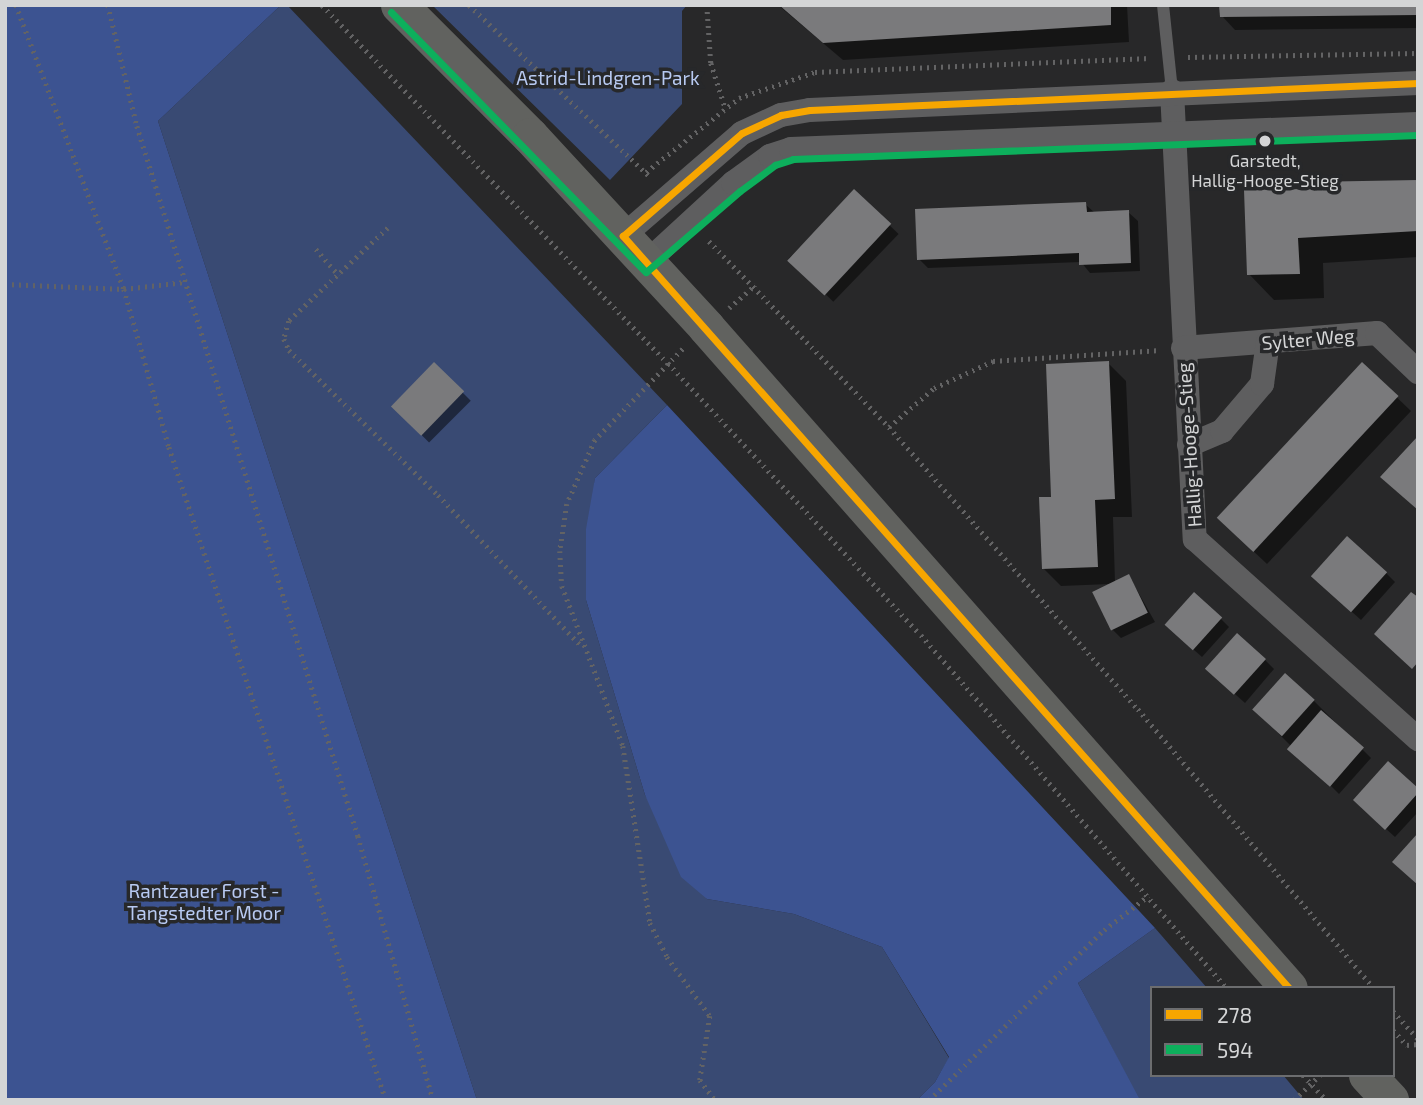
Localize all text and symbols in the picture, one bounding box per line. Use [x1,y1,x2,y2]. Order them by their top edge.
park label: Astrid-Lindgren-Park [516,67,700,89]
marker: Garstedt, Hallig-Hooge-Stieg [1258,134,1272,148]
place label: Garstedt, Hallig-Hooge-Stieg [1191,151,1339,191]
street label: Sylter Weg [1260,324,1356,354]
street label: Hallig-Hooge-Stieg [1172,362,1206,528]
park label: Rantzauer Forst - Tangstedter Moor [127,880,281,924]
legend [1150,986,1395,1077]
text: 278 [1217,1002,1252,1027]
text: 594 [1217,1037,1253,1062]

